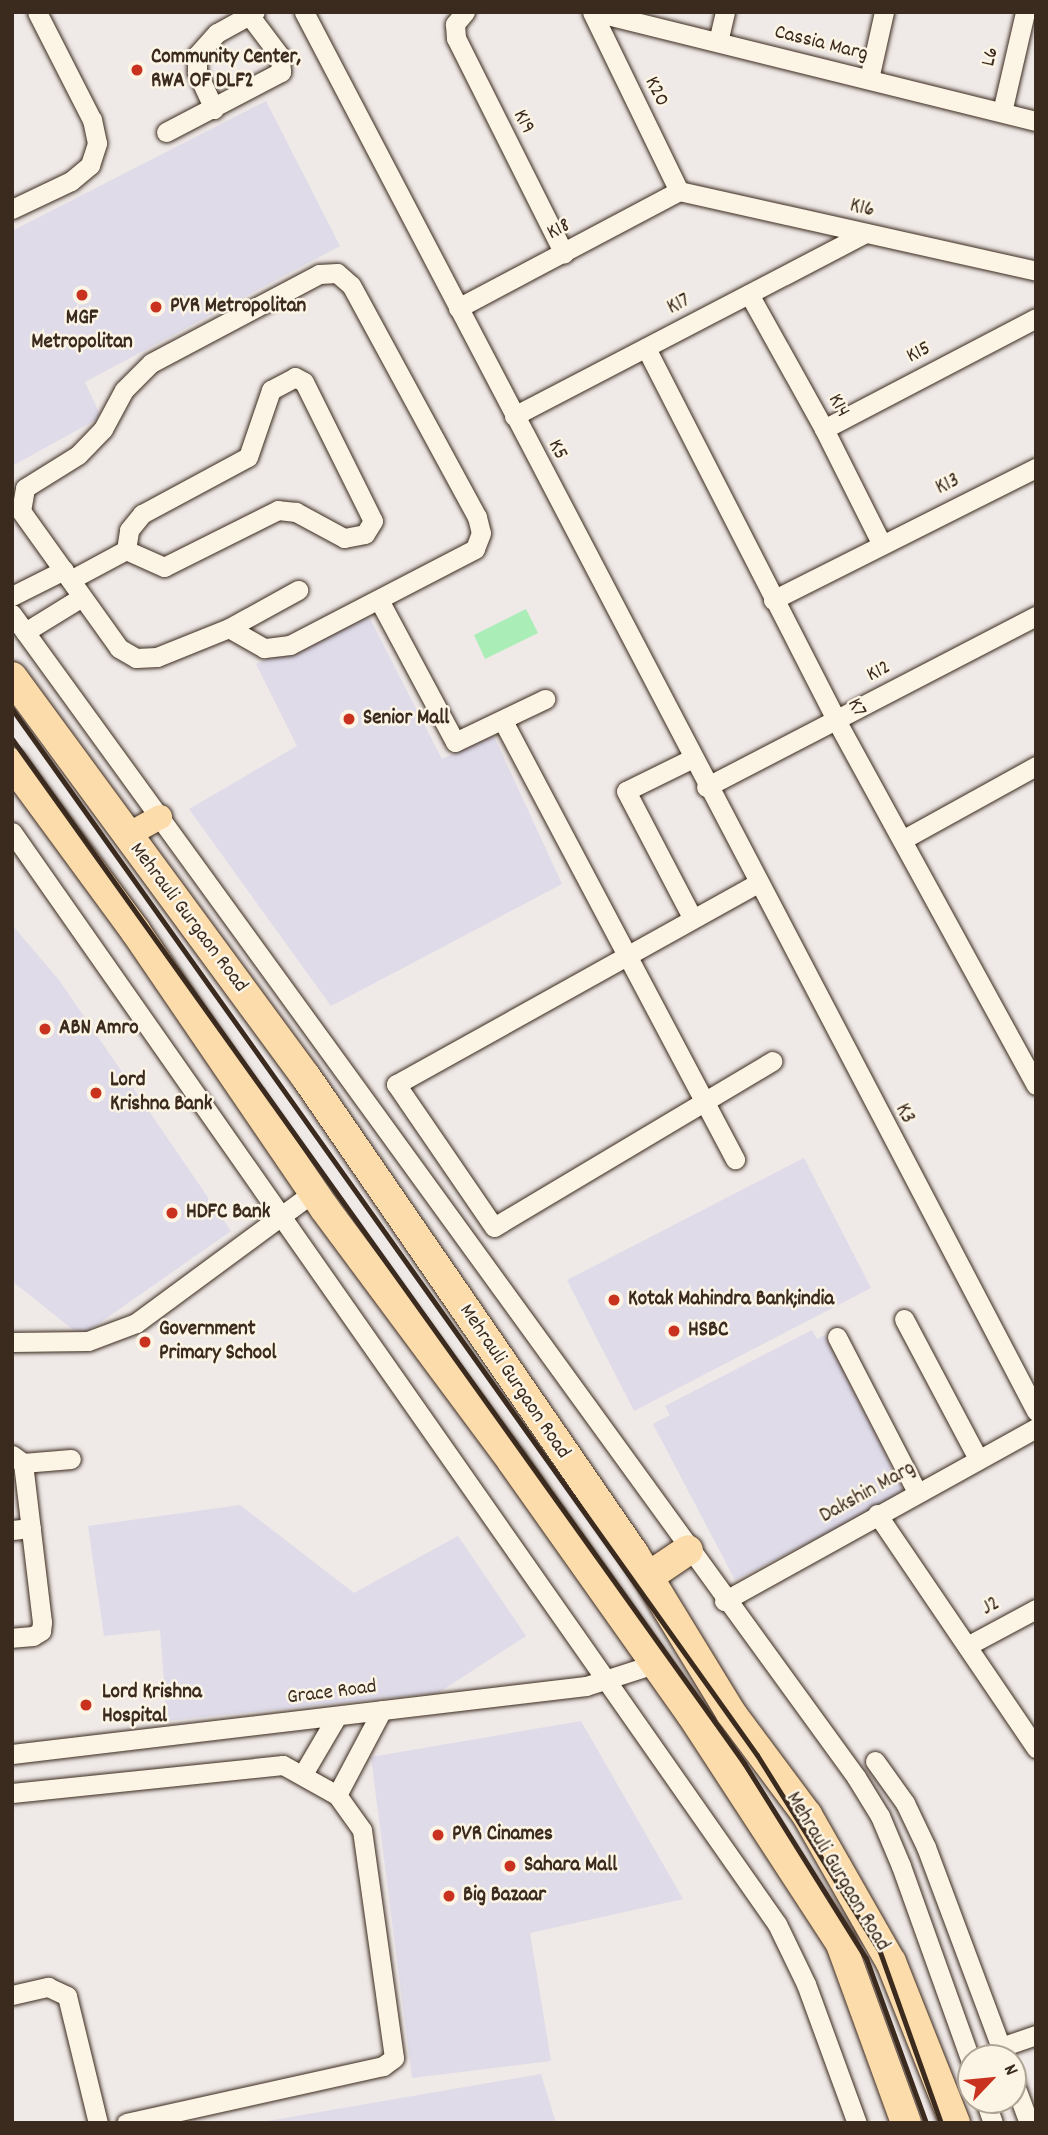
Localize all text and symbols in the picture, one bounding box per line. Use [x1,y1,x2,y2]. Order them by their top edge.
street label: Cassia Marg [772,20,870,68]
place label: Community Center, RWA OF DLF2 [151,45,301,95]
street label: L6 [977,45,1005,69]
marker: Community Center, RWA OF DLF2 [129,62,145,78]
street label: K20 [638,73,674,111]
street label: K19 [506,106,540,138]
street label: K16 [847,194,877,224]
street label: K18 [543,214,575,246]
marker: MGF Metropolitan [74,287,90,303]
street label: K17 [663,289,695,321]
place label: PVR Metropolitan [170,294,306,320]
marker: PVR Metropolitan [148,299,164,315]
place label: MGF Metropolitan [31,306,133,356]
street label: K15 [902,336,936,370]
street label: K14 [821,390,855,422]
street label: K5 [541,436,573,464]
street label: K13 [932,468,964,502]
street label: K12 [863,655,895,689]
street label: K7 [841,694,871,722]
place label: Senior Mall [363,706,449,732]
marker: Senior Mall [341,711,357,727]
street label: Mehrauli Gurgaon Road [123,838,253,998]
place label: ABN Amro [59,1016,139,1042]
marker: ABN Amro [37,1021,53,1037]
place label: Lord Krishna Bank [110,1068,212,1118]
marker: Lord Krishna Bank [88,1085,104,1101]
street label: K3 [888,1100,920,1128]
place label: HDFC Bank [186,1200,270,1226]
marker: HDFC Bank [164,1205,180,1221]
place label: Kotak Mahindra Bank;india [628,1287,834,1313]
marker: Kotak Mahindra Bank;india [606,1292,622,1308]
street label: Mehrauli Gurgaon Road [453,1300,575,1464]
place label: Government Primary School [159,1317,277,1367]
place label: HSBC [688,1318,728,1344]
marker: HSBC [666,1323,682,1339]
marker: Government Primary School [137,1334,153,1350]
street label: Dakshin Marg [816,1456,920,1530]
street label: J2 [978,1592,1004,1622]
street label: Grace Road [286,1675,378,1711]
place label: Lord Krishna Hospital [102,1680,202,1730]
marker: Lord Krishna Hospital [76,1695,96,1715]
street label: Mehrauli Gurgaon Road [780,1788,894,1956]
place label: PVR Cinames [452,1822,553,1848]
marker: PVR Cinames [430,1827,446,1843]
place label: Sahara Mall [524,1853,617,1879]
marker: Sahara Mall [502,1858,518,1874]
place label: Big Bazaar [463,1883,546,1909]
marker: Big Bazaar [441,1888,457,1904]
north arrow [957,2044,1027,2114]
text: N [995,2060,1024,2081]

